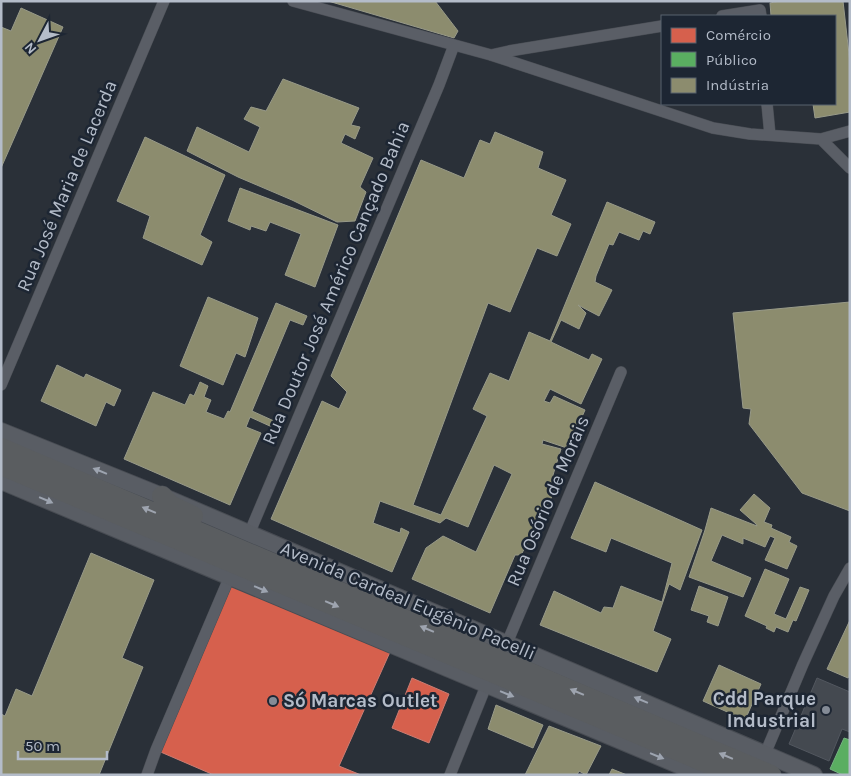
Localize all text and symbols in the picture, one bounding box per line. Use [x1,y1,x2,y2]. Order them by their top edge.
north arrow [15,15,65,65]
legend [661,15,836,105]
text: Comércio [706,26,771,44]
text: N [21,39,40,58]
text: Público [706,51,757,69]
text: Indústria [706,76,769,94]
street label: Rua José Maria de Lacerda [12,77,122,295]
street label: Rua Doutor José Américo Cançado Bahia [258,118,414,448]
street label: Rua Osório de Morais [502,412,594,590]
one-way arrow [93,467,108,474]
one-way arrow [39,496,53,504]
one-way arrow [142,506,156,514]
street label: Avenida Cardeal Eugênio Pacelli [277,537,539,665]
one-way arrow [254,586,268,594]
one-way arrow [325,600,340,608]
one-way arrow [420,624,434,632]
one-way arrow [570,688,584,696]
place label: Cdd Parque Industrial [713,688,816,732]
place label: Só Marcas Outlet [283,690,438,712]
one-way arrow [500,690,515,698]
marker: Só Marcas Outlet [267,695,279,707]
one-way arrow [634,696,648,704]
marker: Cdd Parque Industrial [820,704,832,716]
scale bar [18,728,106,760]
text: 50 m [25,737,60,755]
one-way arrow [719,751,733,759]
one-way arrow [650,752,665,760]

